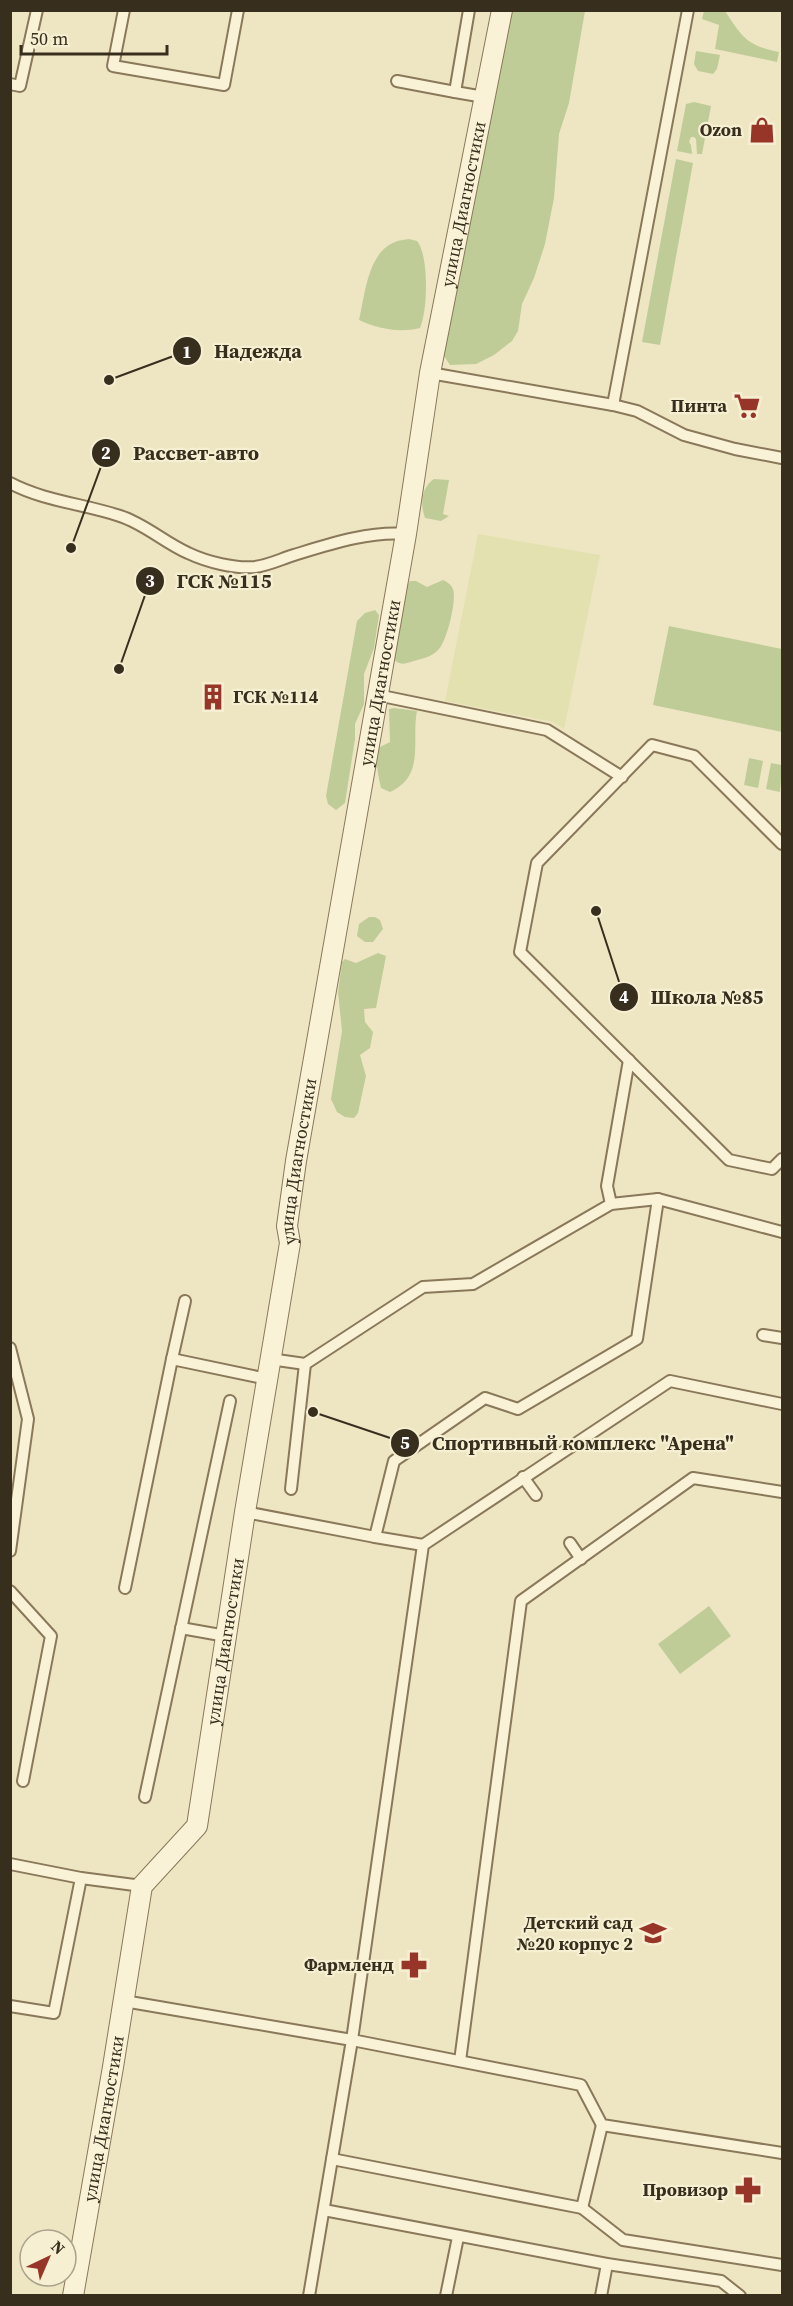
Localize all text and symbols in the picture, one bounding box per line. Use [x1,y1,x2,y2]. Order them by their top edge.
scale bar [21,18,166,56]
text: 50 m [30,26,68,51]
shop icon: Ozon [747,115,777,145]
place label: Ozon [700,117,742,142]
street label: улица Диагностики [434,119,492,289]
callout: Надежда [172,332,314,370]
text: Надежда [214,337,302,365]
text: 1 [182,339,192,364]
supermarket icon: Пинта [732,391,762,421]
place label: Пинта [671,393,727,418]
callout: Рассвет-авто [91,434,271,472]
text: Рассвет-авто [133,439,259,467]
text: 2 [101,440,111,465]
callout: ГСК №115 [135,562,284,600]
text: ГСК №115 [177,567,272,595]
text: 3 [145,568,155,593]
street label: улица Диагностики [353,597,406,768]
building icon: ГСК №114 [198,682,228,712]
place label: ГСК №114 [233,684,319,709]
callout: Школа №85 [609,978,776,1016]
text: Школа №85 [651,983,764,1011]
text: 4 [619,984,629,1009]
street label: улица Диагностики [274,1076,322,1247]
callout: Спортивный комплекс "Арена" [390,1424,746,1462]
text: Спортивный комплекс "Арена" [432,1429,734,1457]
text: 5 [400,1430,410,1455]
street label: улица Диагностики [200,1556,250,1727]
place label: Детский сад №20 корпус 2 [517,1910,633,1956]
school or university icon: Детский сад №20 корпус 2 [638,1918,668,1948]
pharmacy icon: Фармленд [399,1950,429,1980]
place label: Фармленд [304,1952,394,1977]
street label: улица Диагностики [77,2033,130,2204]
pharmacy icon: Провизор [733,2175,763,2205]
place label: Провизор [643,2177,728,2202]
north arrow [18,2228,78,2288]
text: N [47,2235,71,2259]

